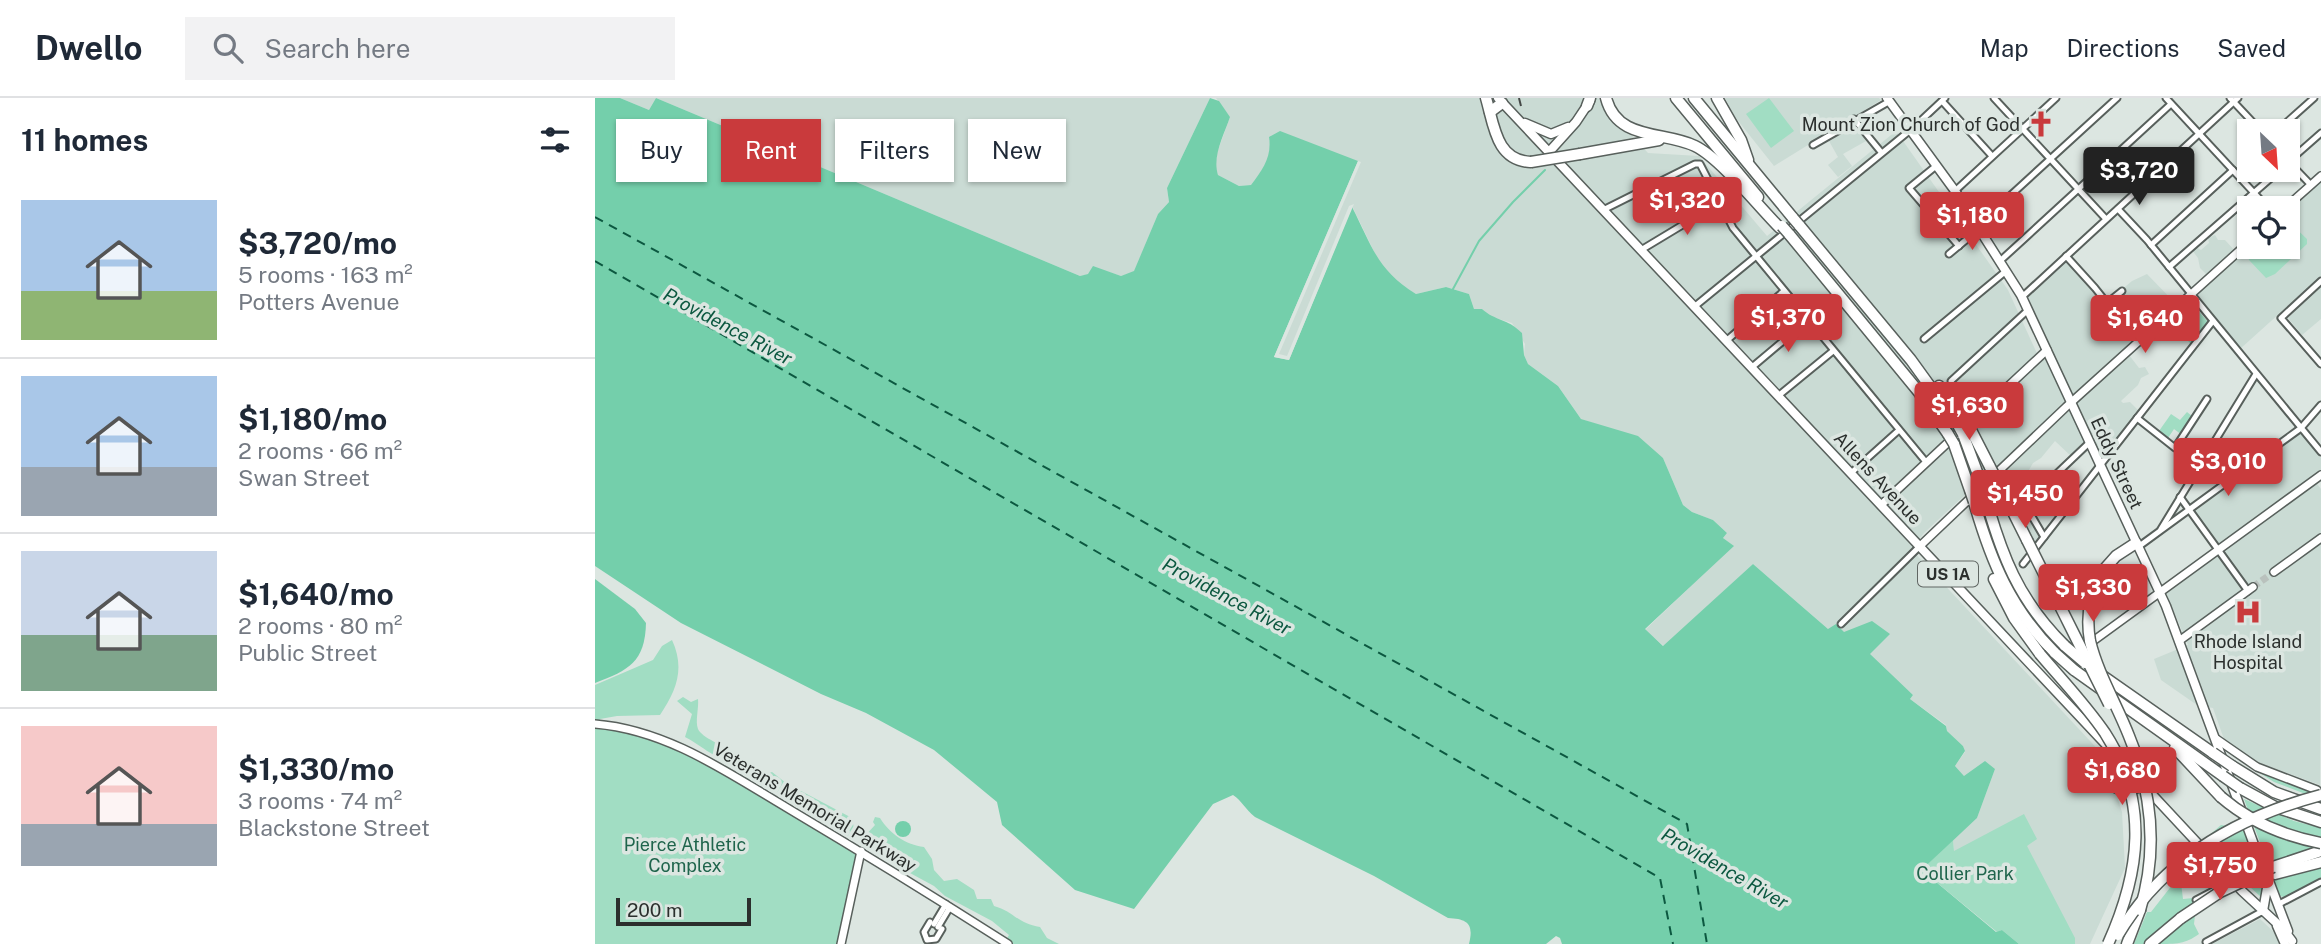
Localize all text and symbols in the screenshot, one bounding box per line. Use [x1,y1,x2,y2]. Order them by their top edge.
search box [185,17,675,80]
text: Dwello [35,29,143,67]
icon: search [209,29,247,67]
text: Search here [265,33,411,64]
text: Map [1980,34,2029,62]
text: Directions [2067,34,2179,62]
text: Saved [2217,34,2286,62]
church icon: Mount Zion Church of God [2026,109,2056,139]
place label: Mount Zion Church of God [1802,114,2020,135]
chip: Buy [616,119,707,182]
chip: Rent [721,119,821,182]
chip: Filters [835,119,954,182]
chip: New [968,119,1066,182]
north arrow [2237,119,2299,182]
map controls [2237,119,2300,259]
icon: filters [536,121,574,159]
text: 11 homes [21,122,148,158]
pin: $3,720 [2082,148,2196,207]
text: $3,720 [2099,156,2179,183]
pin: $1,320 [1630,178,1744,237]
text: $1,320 [1649,186,1725,213]
pin: $1,180 [1915,192,2029,252]
button: locate [2237,196,2300,259]
text: $1,180 [1936,201,2008,228]
text: $3,720/mo [238,225,397,261]
icon: home [77,228,161,312]
text: 5 rooms · 163 m² [238,261,413,288]
water label: Providence River [660,283,797,370]
text: Potters Avenue [238,288,399,315]
pin: $1,370 [1731,294,1845,354]
pin: $1,640 [2088,296,2202,355]
text: $1,370 [1750,303,1826,330]
text: $1,640 [2107,304,2183,331]
pin: $1,630 [1912,382,2026,442]
text: $1,630 [1930,391,2008,418]
text: $1,180/mo [238,401,387,437]
icon: home [77,404,161,488]
street label: Eddy Street [2087,414,2147,512]
street label: Allens Avenue [1830,427,1926,529]
text: 2 rooms · 66 m² [238,437,402,464]
pin: $3,010 [2171,438,2285,498]
text: $3,010 [2190,447,2266,474]
text: Swan Street [238,464,370,491]
pin: $1,450 [1968,470,2082,530]
text: $1,450 [1987,479,2063,506]
water label: Providence River [1159,553,1296,640]
road number: US 1A [1918,561,1978,587]
pin: $1,330 [2036,564,2150,624]
text: $1,330 [2054,573,2132,600]
text: $1,640/mo [238,576,394,612]
icon: home [77,579,161,663]
hospital icon: Rhode Island Hospital [2233,597,2263,627]
text: 2 rooms · 80 m² [238,612,403,639]
place label: Rhode Island Hospital [2194,631,2302,673]
text: Public Street [238,639,377,666]
street label: Veterans Memorial Parkway [710,738,921,876]
pin: $1,680 [2065,748,2179,807]
text: $1,330/mo [238,751,394,787]
icon: home [77,754,161,838]
text: $1,680 [2083,756,2161,783]
text: 3 rooms · 74 m² [238,787,402,814]
text: Blackstone Street [238,814,430,841]
water label: Providence River [1658,823,1793,914]
park label: Pierce Athletic Complex [624,834,746,876]
pin: $1,750 [2163,842,2277,902]
text: $1,750 [2183,851,2257,878]
park label: Collier Park [1916,863,2014,884]
scale bar [616,895,751,927]
text: 200 m [627,899,683,921]

